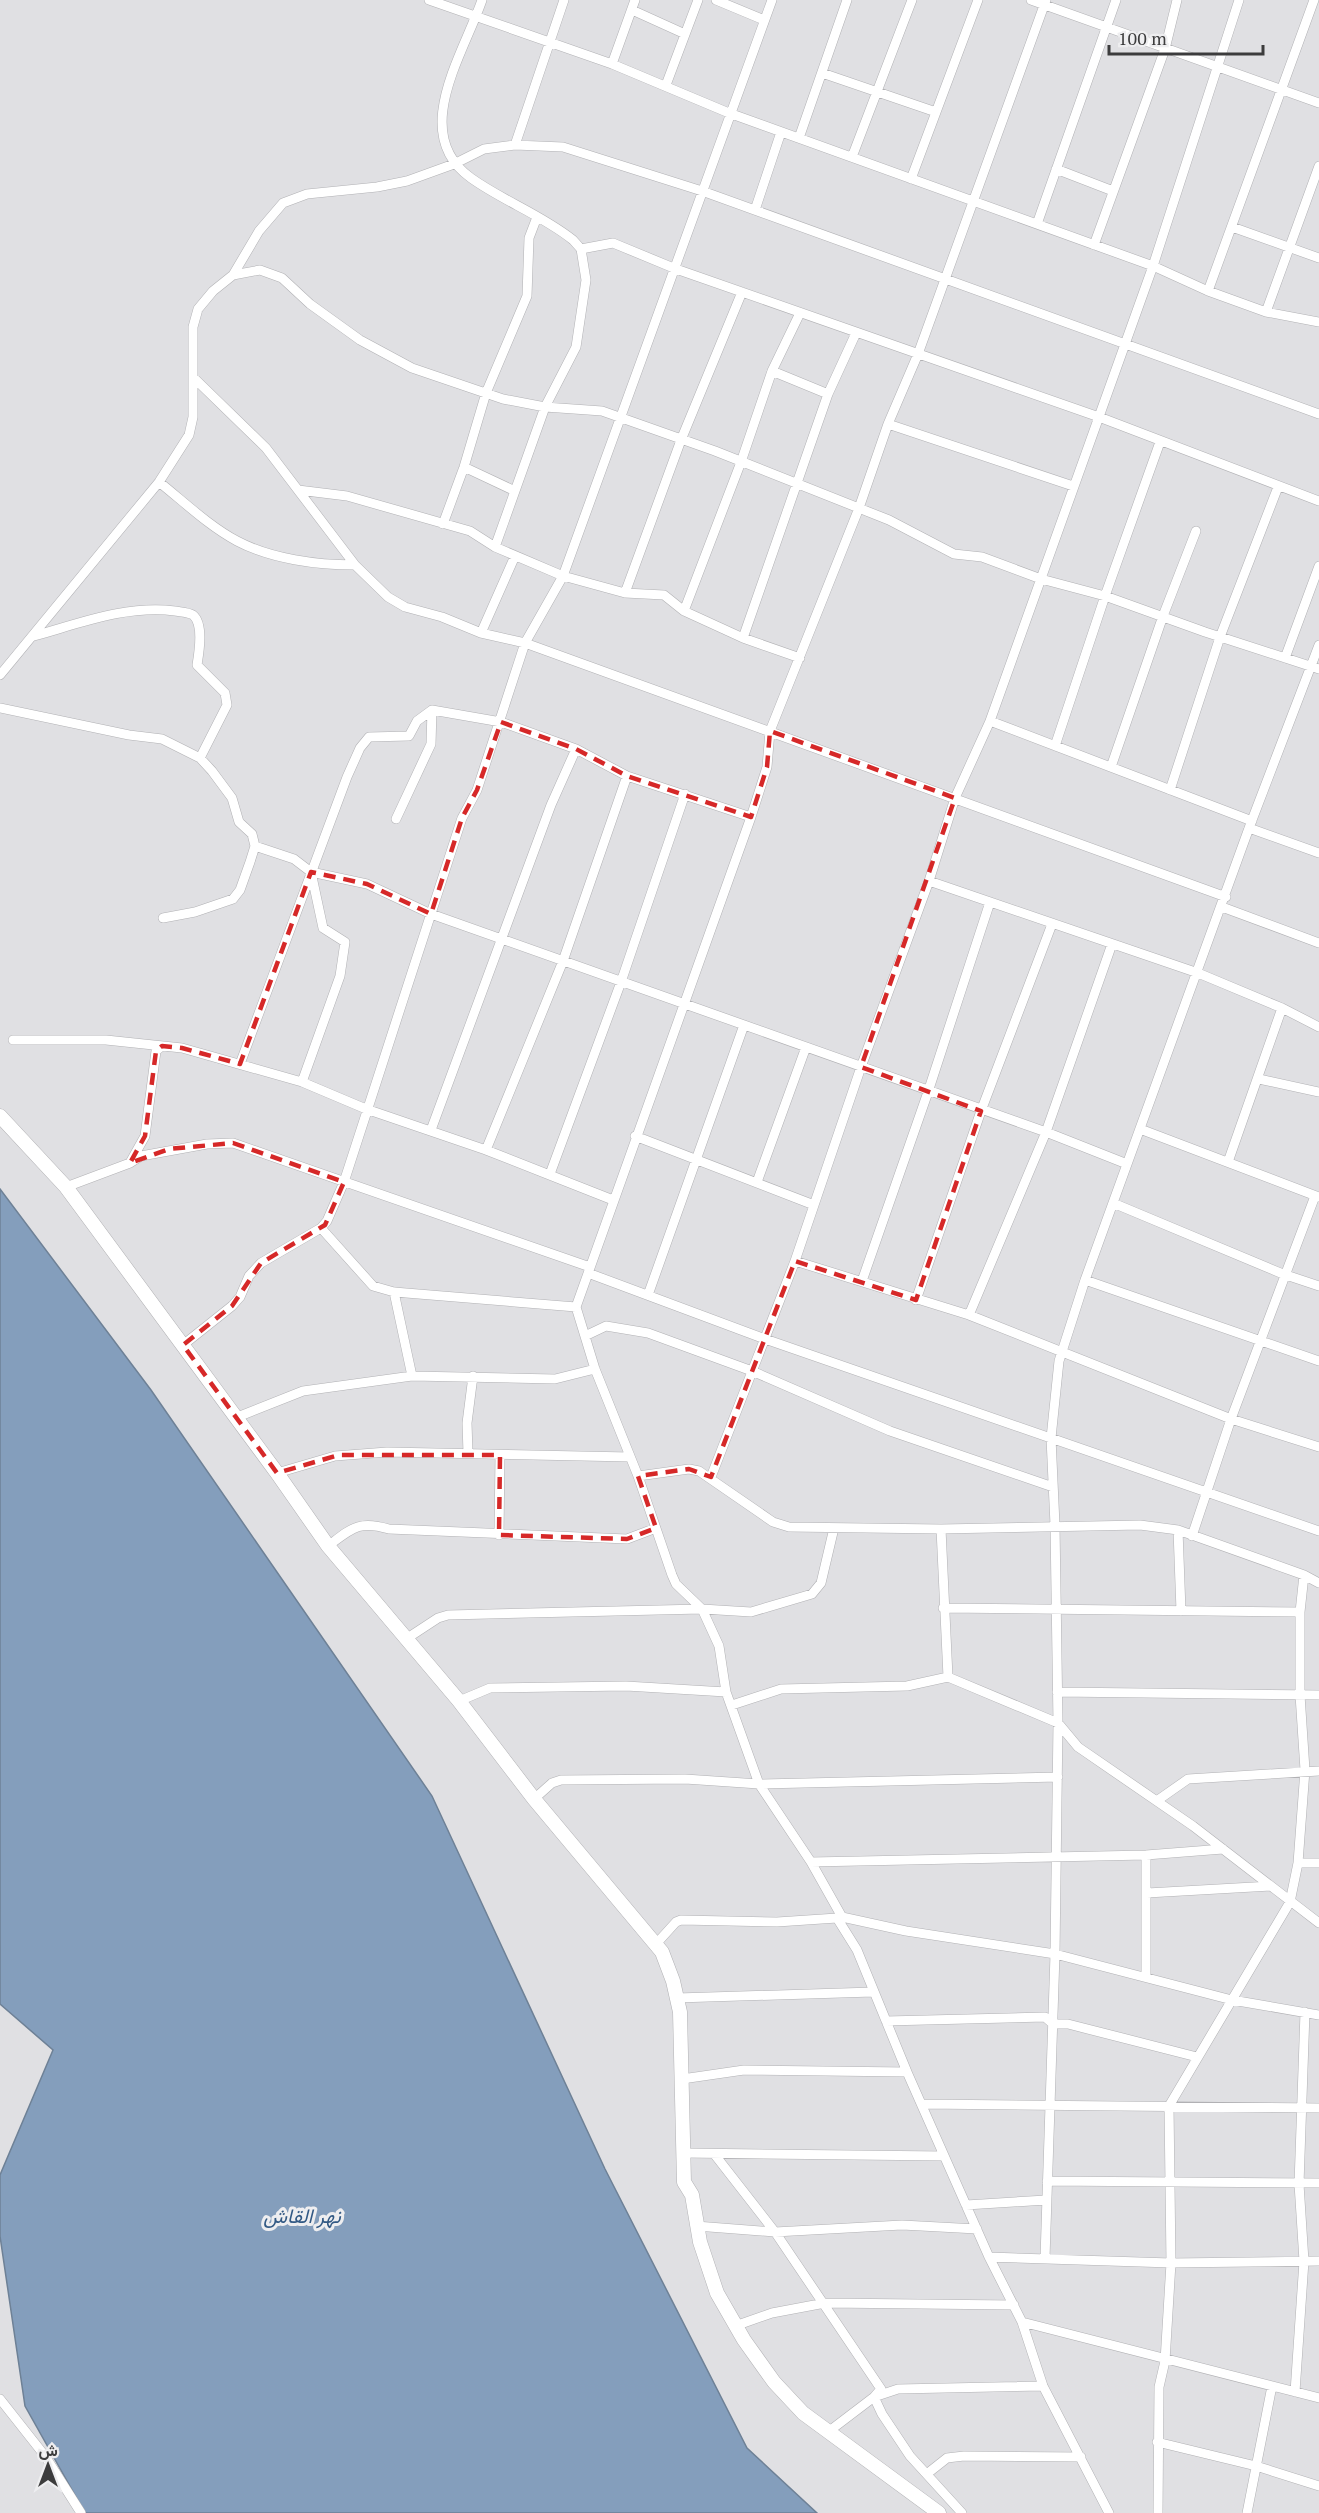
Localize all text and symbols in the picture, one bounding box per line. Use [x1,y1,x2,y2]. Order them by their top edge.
scale bar [1109,18,1264,56]
text: 100 m [1118,26,1167,50]
water label: نهر القاش [263,2202,342,2229]
north arrow [18,2435,78,2495]
text: ش [38,2439,58,2461]

